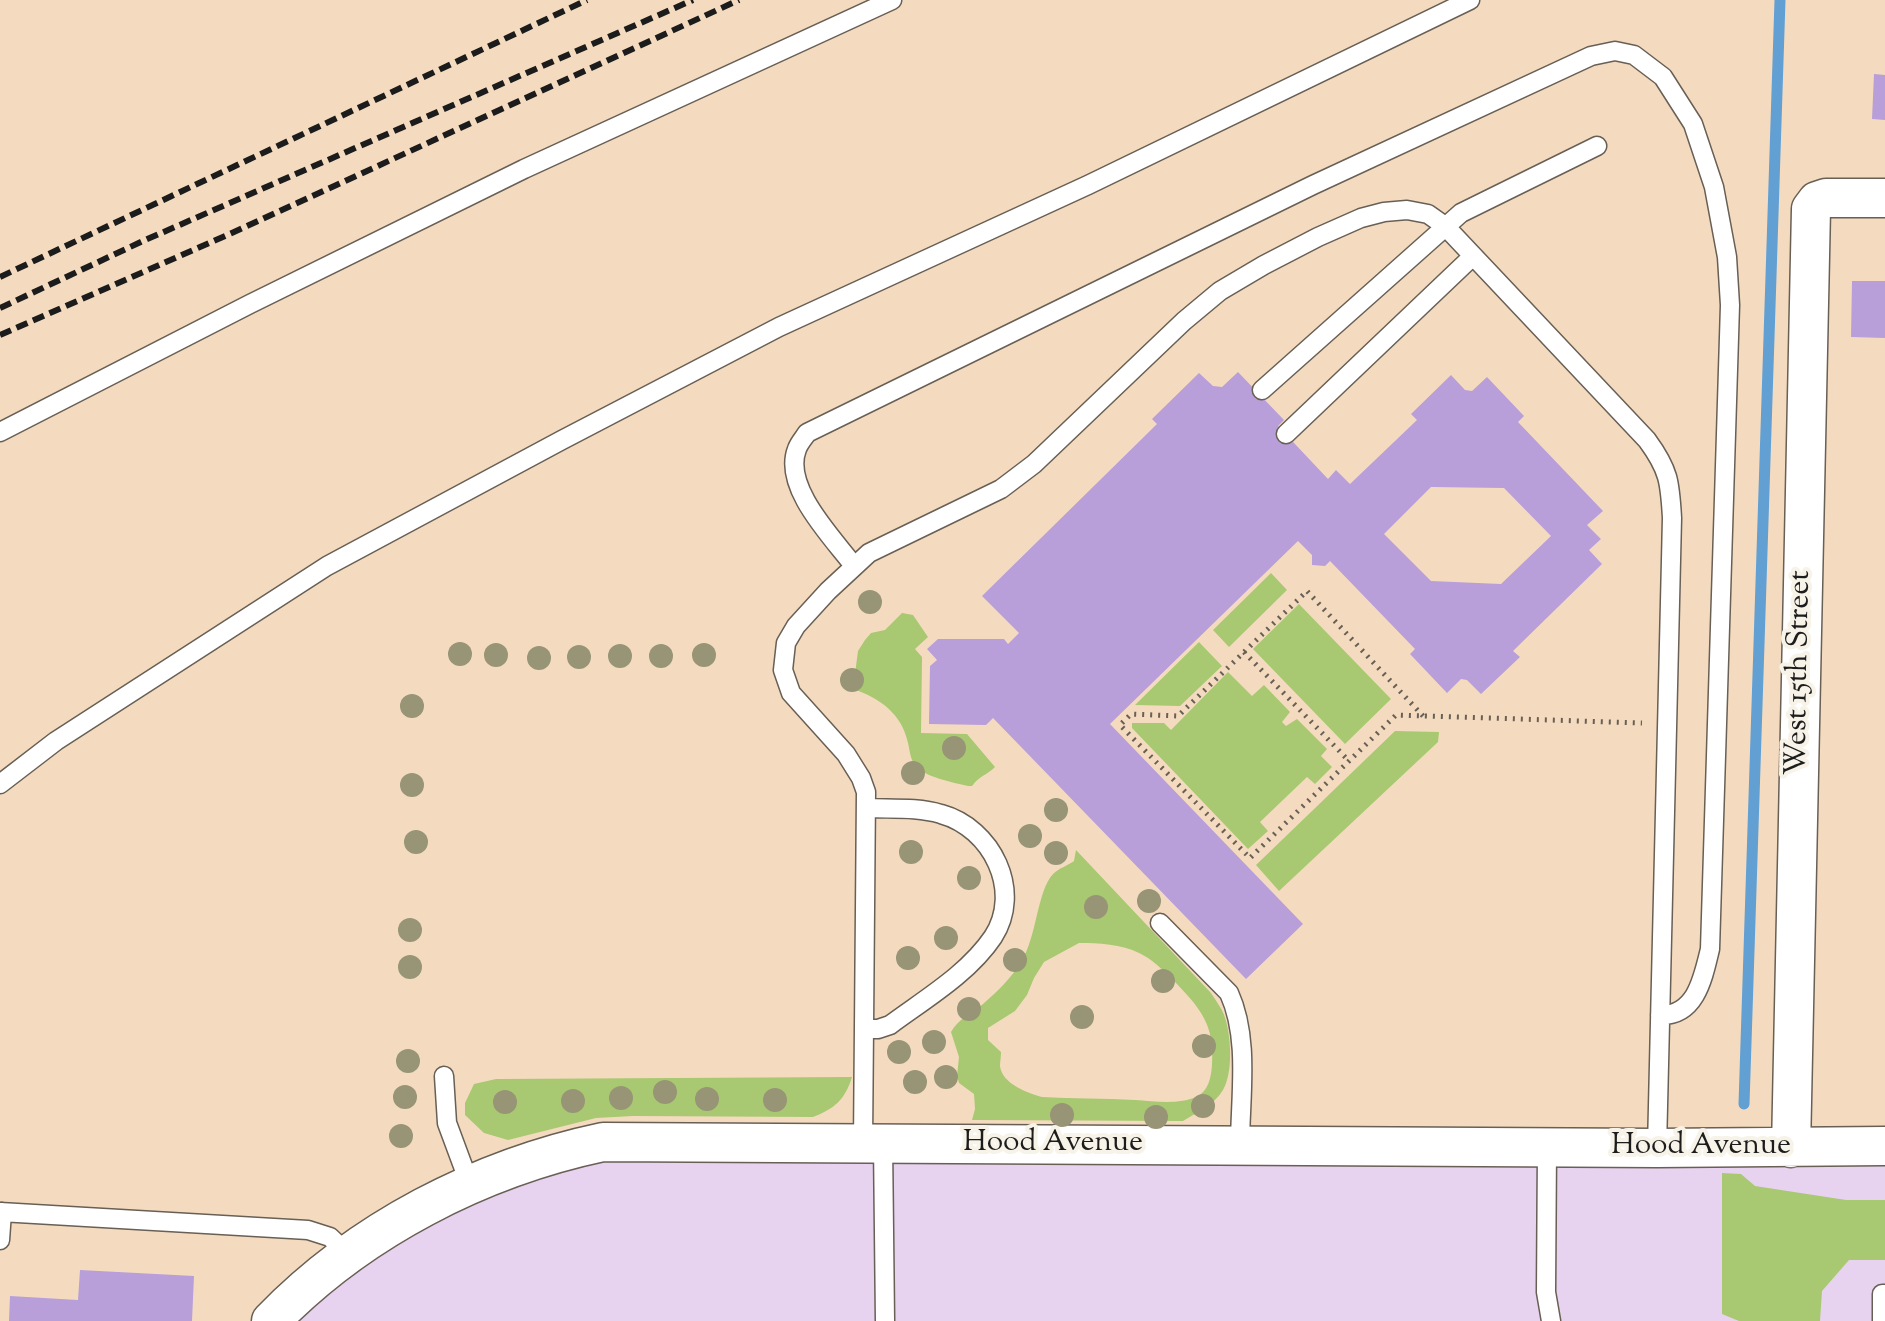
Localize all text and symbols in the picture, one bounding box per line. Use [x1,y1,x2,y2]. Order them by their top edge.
street label: West 15th Street [1781,570,1821,776]
street label: Hood Avenue [963,1127,1143,1163]
street label: Hood Avenue [1611,1130,1791,1166]

